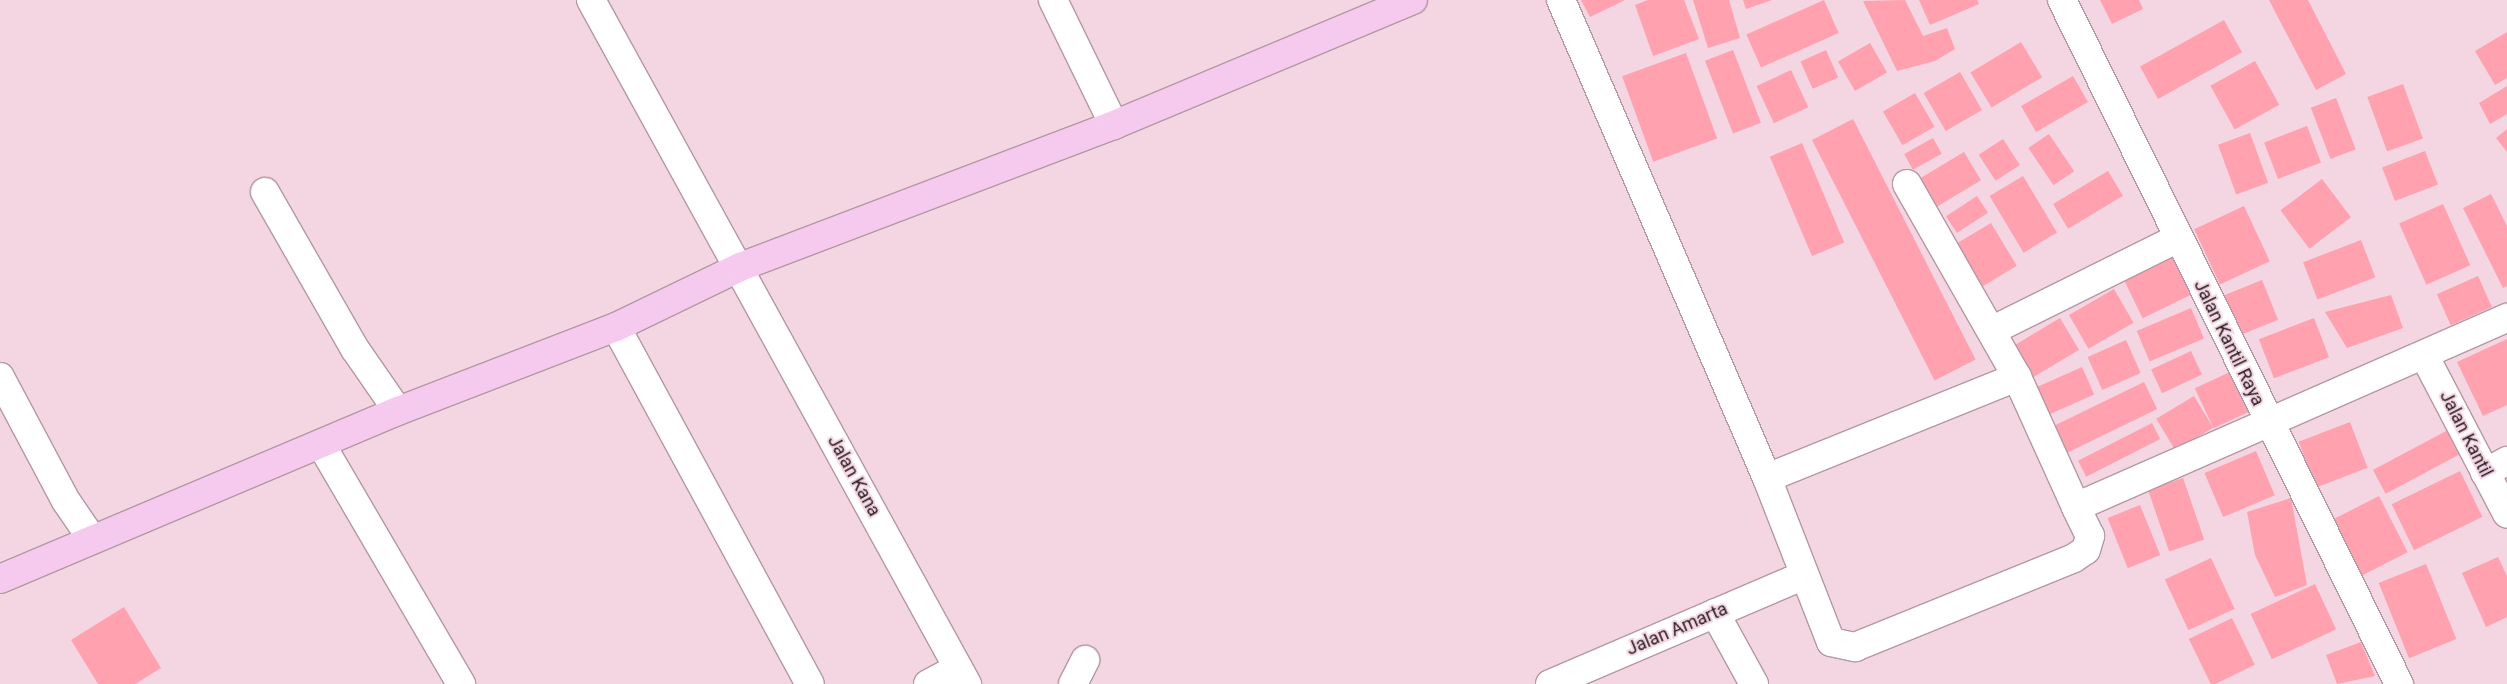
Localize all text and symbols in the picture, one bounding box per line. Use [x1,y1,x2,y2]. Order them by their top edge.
street label: Jalan Kantil Raya [2189,277,2269,409]
street label: Jalan Kantil [2435,387,2497,481]
street label: Jalan Kana [823,432,885,520]
street label: Jalan Amarta [1623,598,1731,660]

